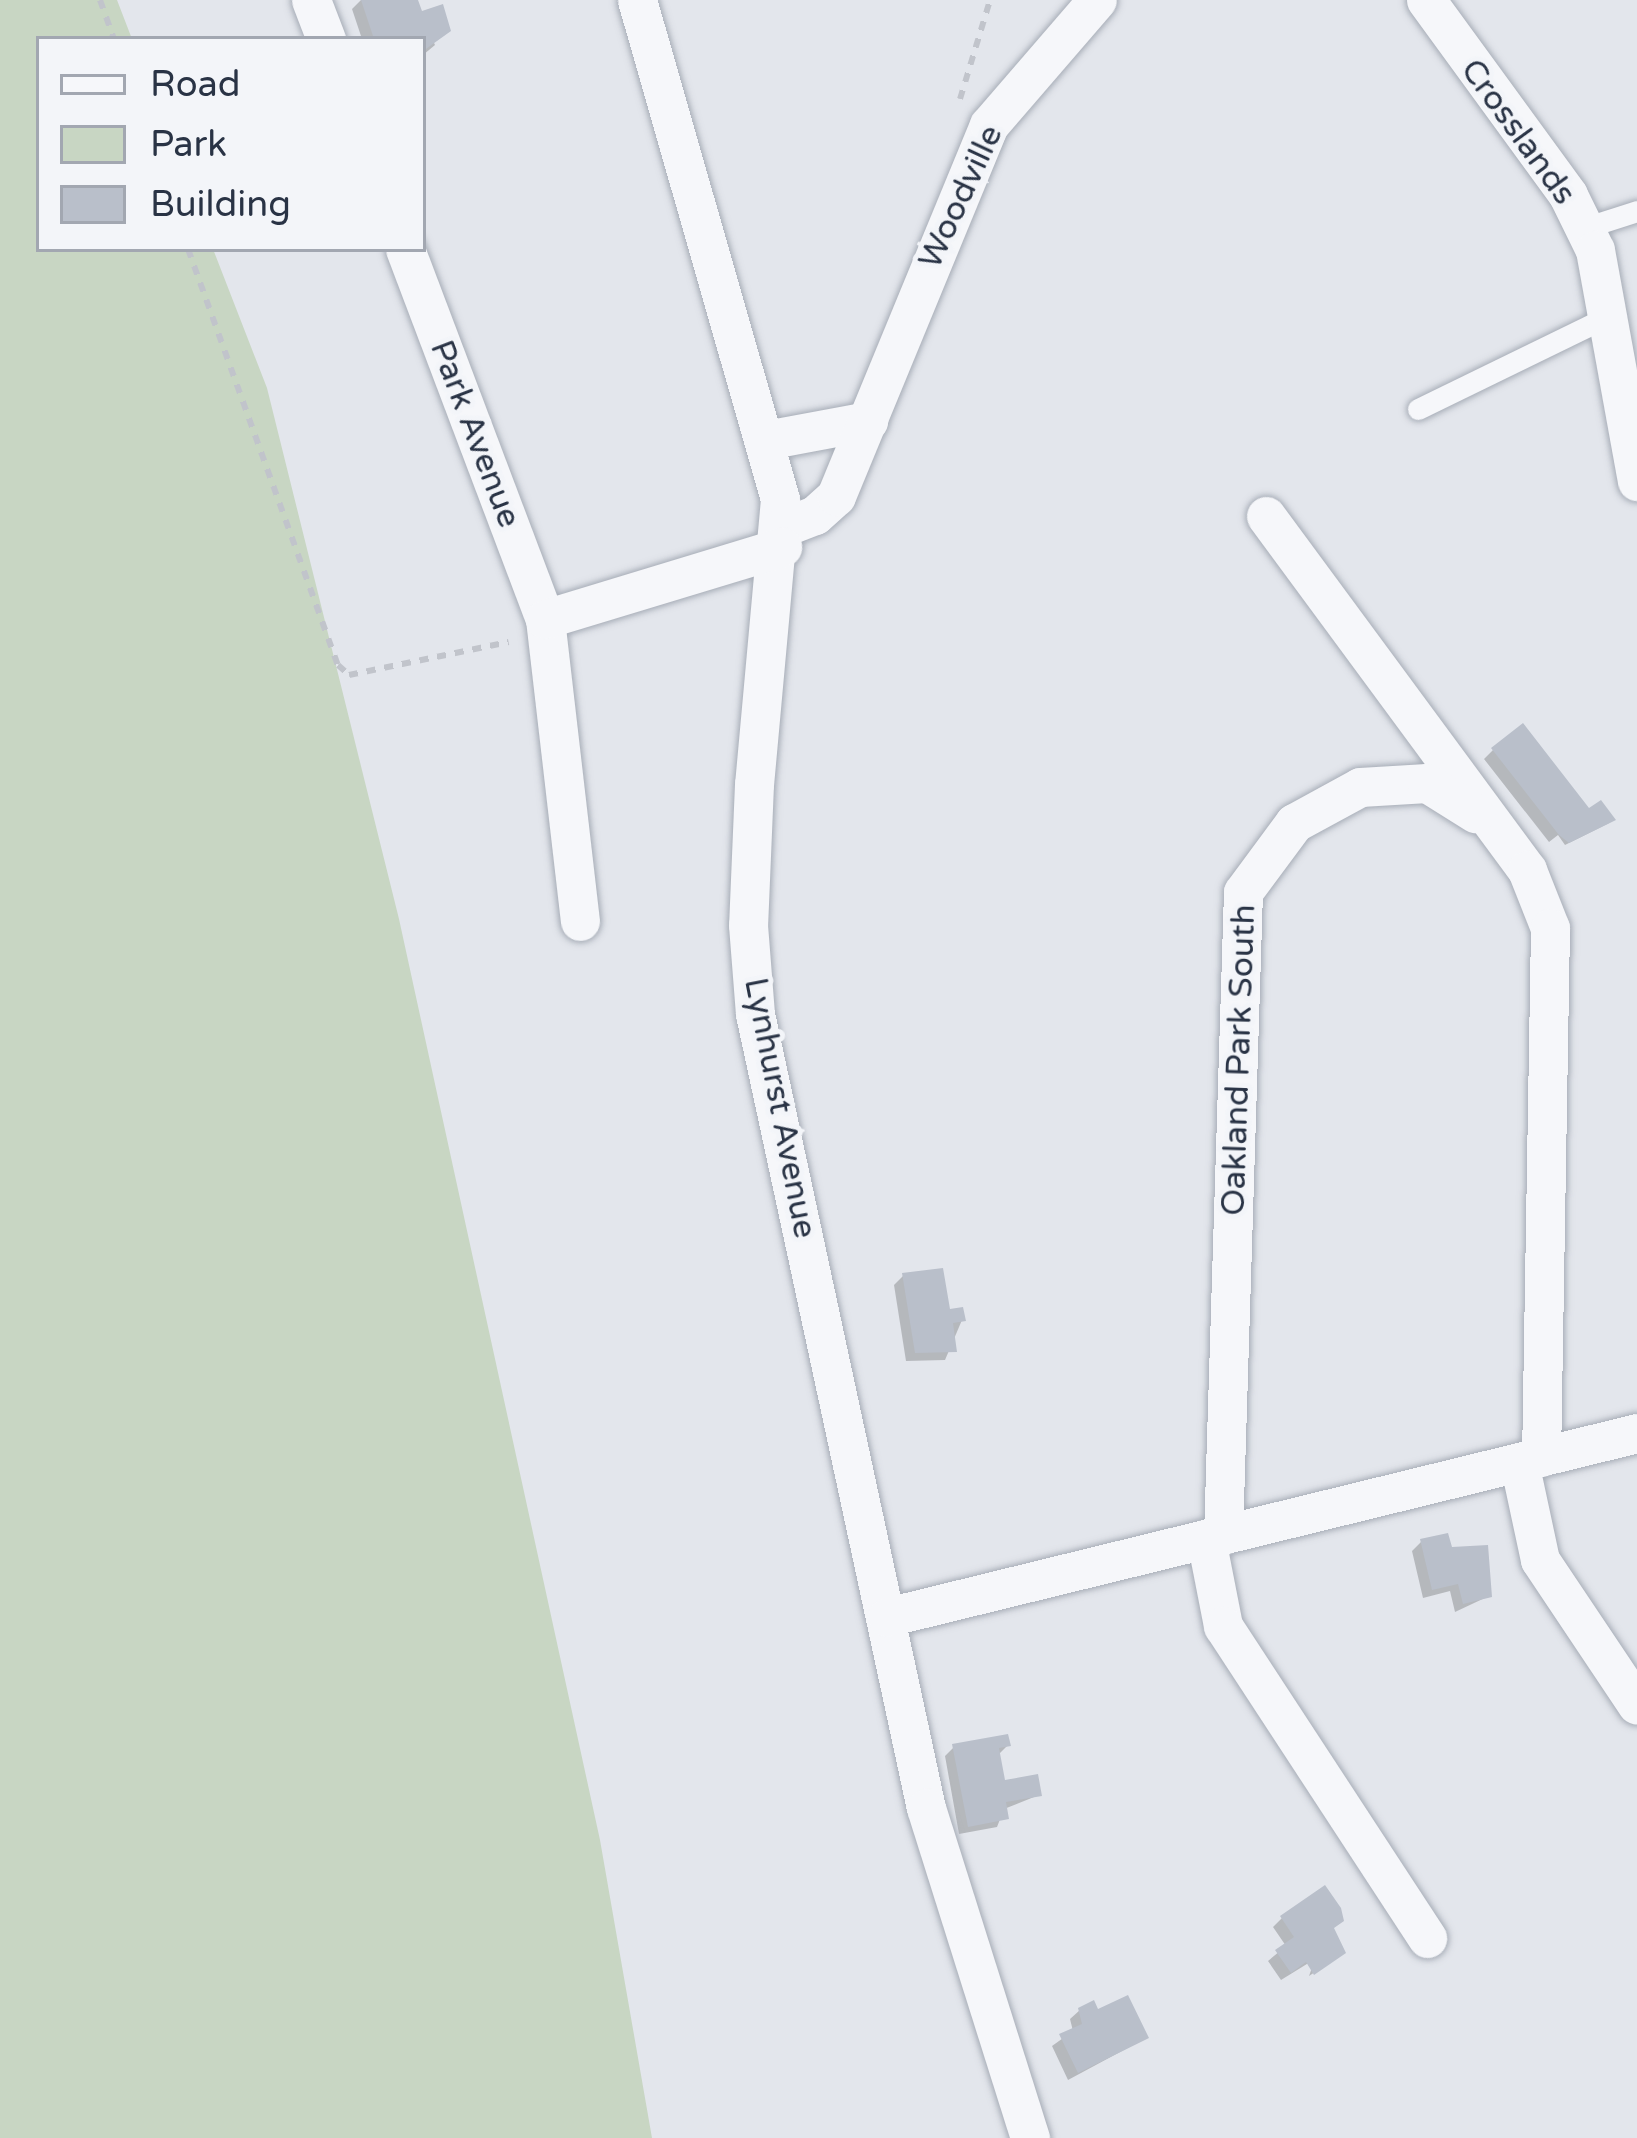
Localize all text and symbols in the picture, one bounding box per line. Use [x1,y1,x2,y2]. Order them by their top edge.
legend [36,36,426,252]
street label: Crosslands [1452,52,1584,212]
text: Road [150,63,240,106]
street label: Woodville [911,119,1011,275]
text: Park [150,123,227,166]
text: Building [150,183,291,226]
street label: Park Avenue [421,335,529,533]
street label: Oakland Park South [1214,904,1264,1216]
street label: Lynhurst Avenue [735,974,825,1242]

